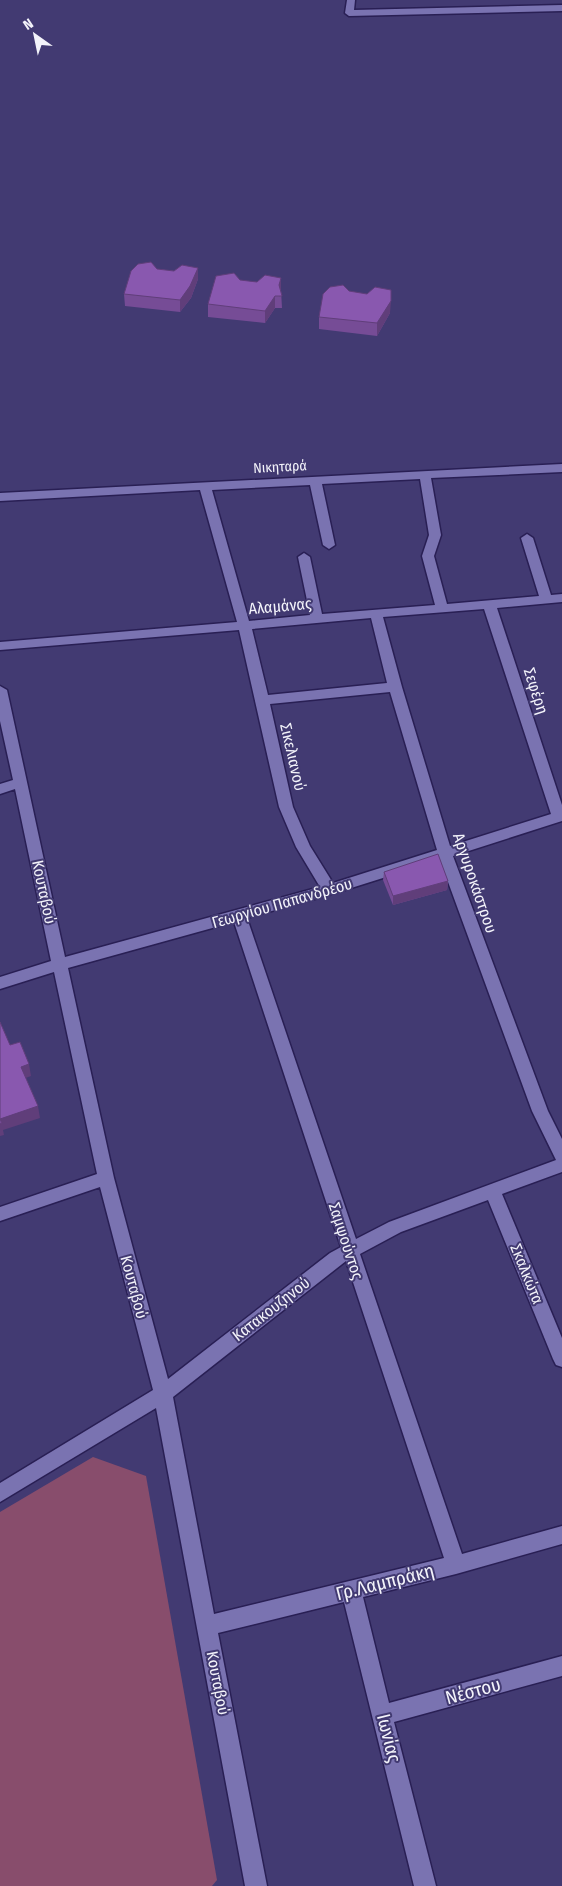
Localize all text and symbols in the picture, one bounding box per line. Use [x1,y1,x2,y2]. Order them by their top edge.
north arrow [10,10,60,60]
text: N [20,15,36,34]
street label: Νικηταρά [253,457,307,477]
street label: Αλαμάνας [248,594,313,618]
street label: Σεφέρη [520,665,552,717]
street label: Σικελιανού [276,721,310,793]
street label: Αργυροκάστρου [449,830,501,936]
street label: Κουταβού [28,858,60,926]
street label: Γεωργίου Παπανδρέου [210,874,354,932]
street label: Σαμψούντος [325,1200,367,1282]
street label: Σκαλκώτα [506,1241,548,1307]
street label: Κουταβού [116,1253,152,1321]
street label: Κατακουζηνού [229,1273,313,1345]
street label: Γρ.Λαμπράκη [333,1559,437,1605]
street label: Κουταβού [203,1649,233,1717]
street label: Νέστου [443,1673,503,1709]
street label: Ιωνίας [372,1711,406,1765]

